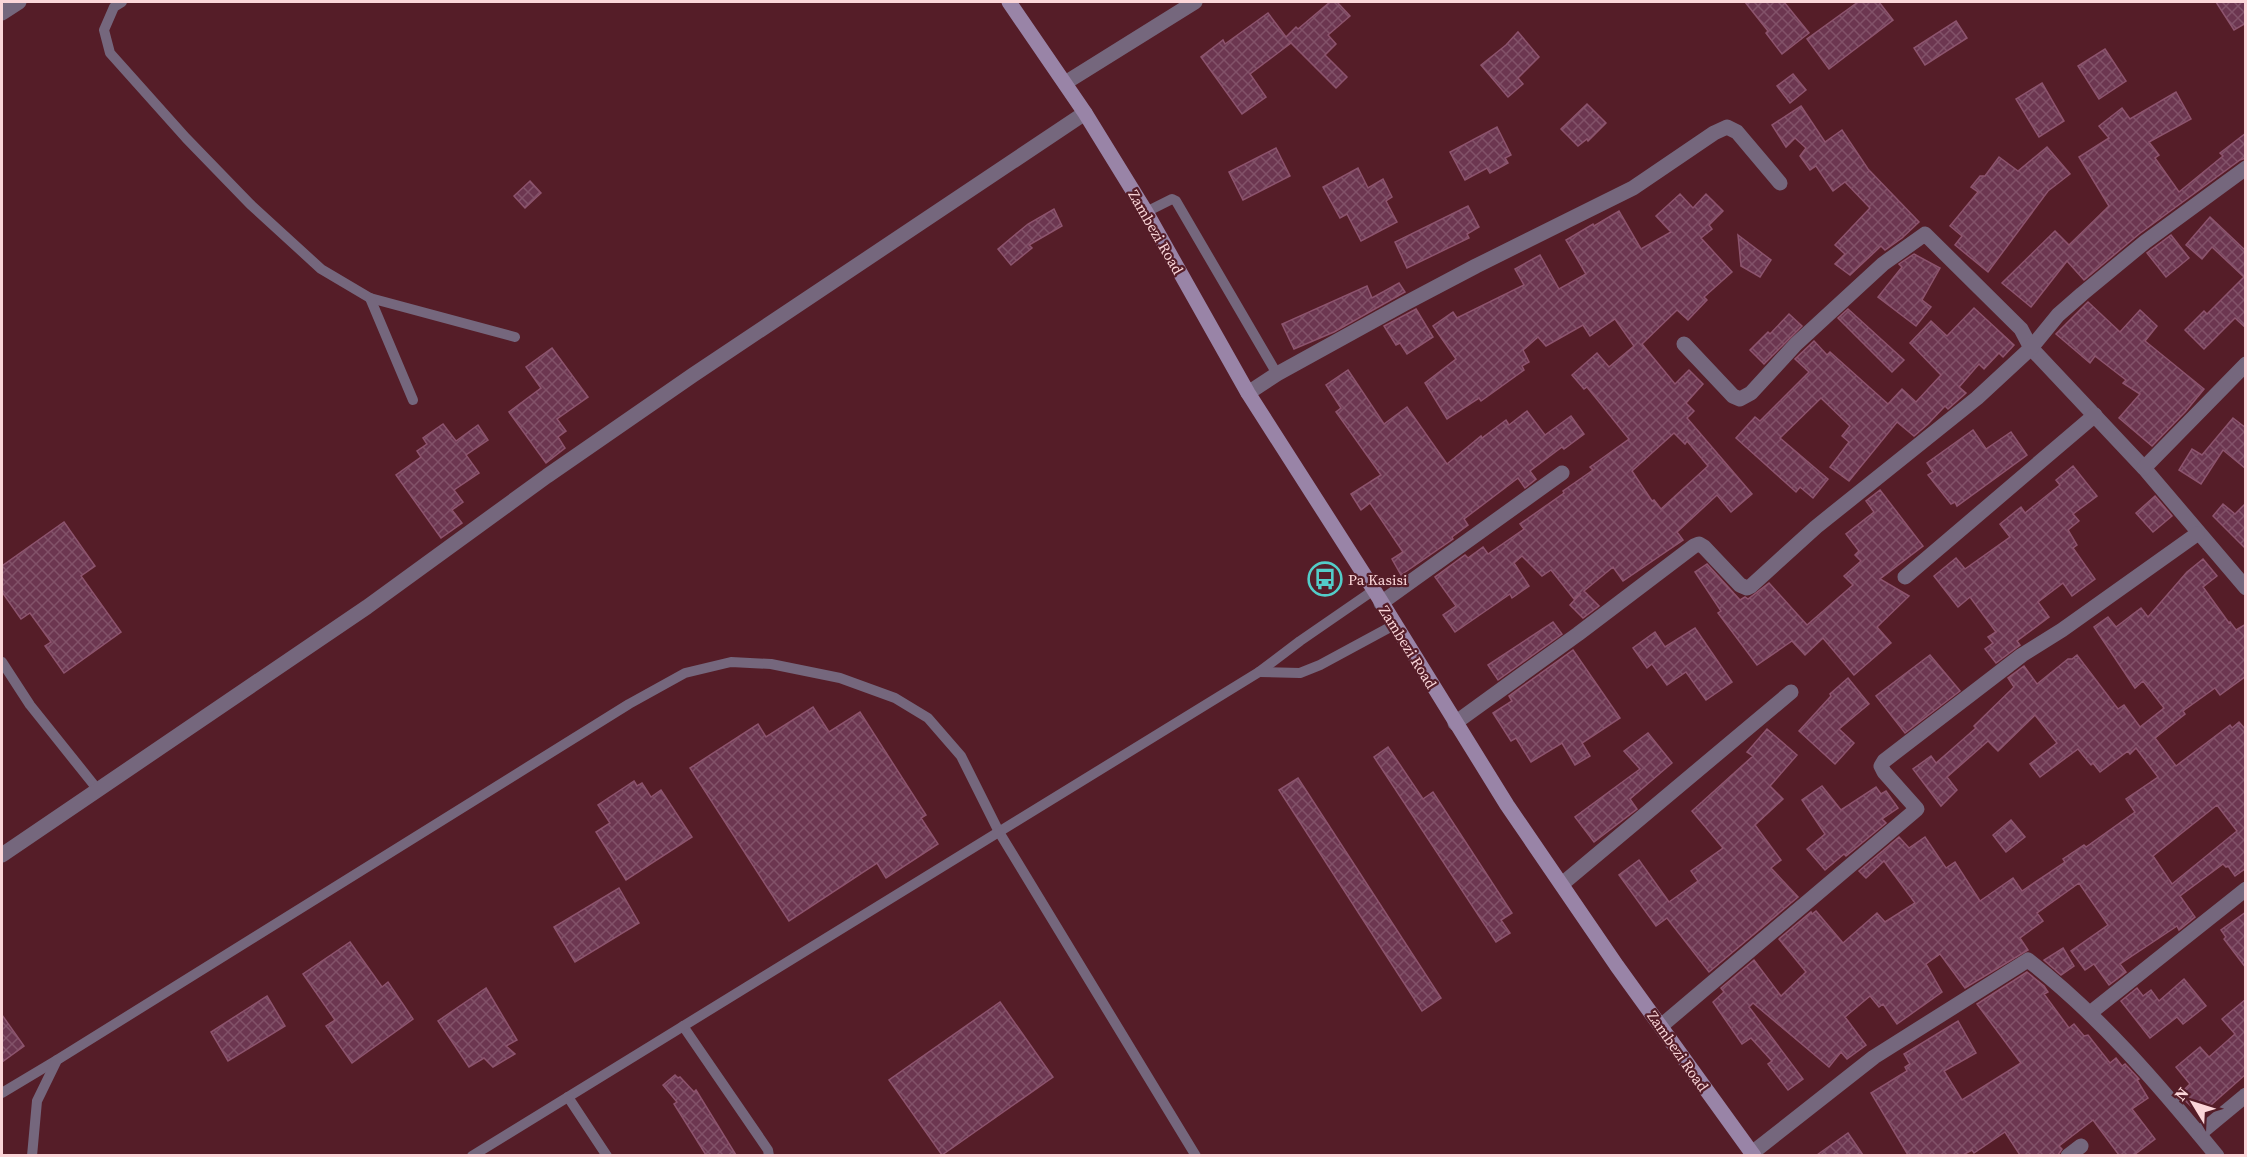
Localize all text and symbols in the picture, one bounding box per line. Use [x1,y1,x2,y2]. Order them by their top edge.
street label: Zambezi Road [1123,186,1189,279]
bus stop icon: Pa Kasisi [1307,561,1343,597]
place label: Pa Kasisi [1348,569,1407,590]
street label: Zambezi Road [1374,601,1442,693]
street label: Zambezi Road [1642,1006,1714,1096]
north arrow [2163,1073,2223,1133]
text: N [2169,1082,2194,1105]

